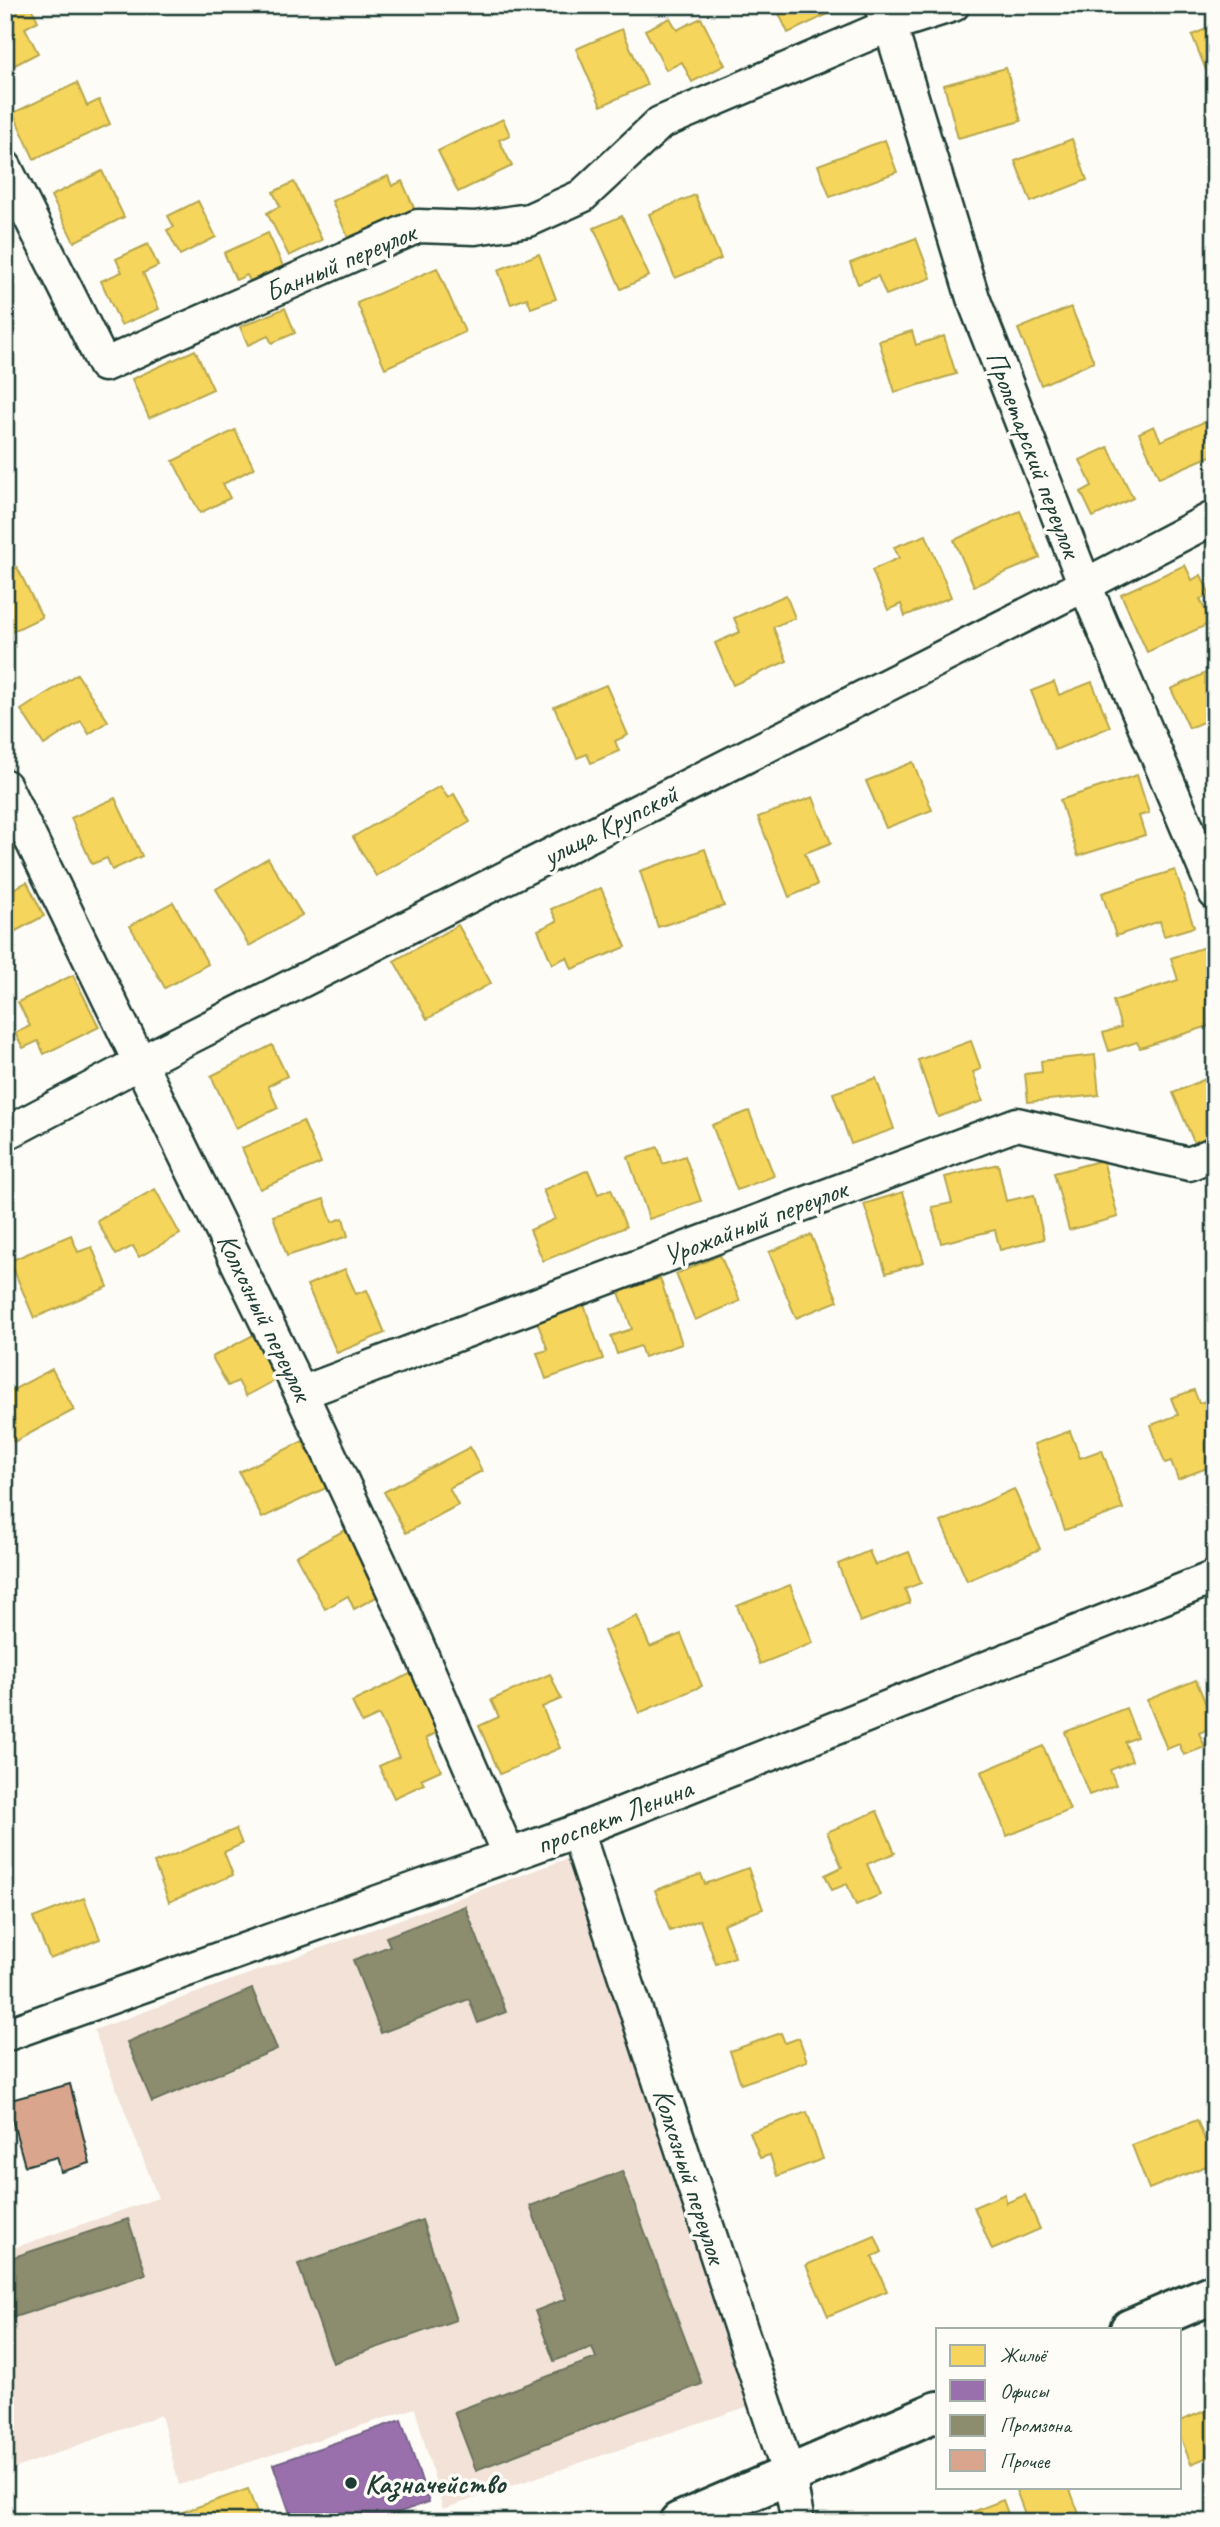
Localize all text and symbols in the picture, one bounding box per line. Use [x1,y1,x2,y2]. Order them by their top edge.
street label: Банный переулок [259,214,423,309]
street label: Пролетарский переулок [979,346,1090,565]
street label: улица Крупской [535,775,685,875]
street label: Урожайный переулок [658,1170,854,1273]
street label: Колхозный переулок [209,1228,322,1409]
street label: проспект Ленина [531,1770,699,1862]
street label: Колхозный переулок [645,2084,736,2270]
legend [936,2328,1182,2488]
text: Жильё [1000,2342,1049,2368]
text: Офисы [1000,2378,1050,2404]
text: Промзона [1000,2412,1073,2438]
text: Прочее [1000,2448,1051,2474]
place label: Казначейство [365,2466,507,2502]
marker: Казначейство [343,2475,359,2491]

